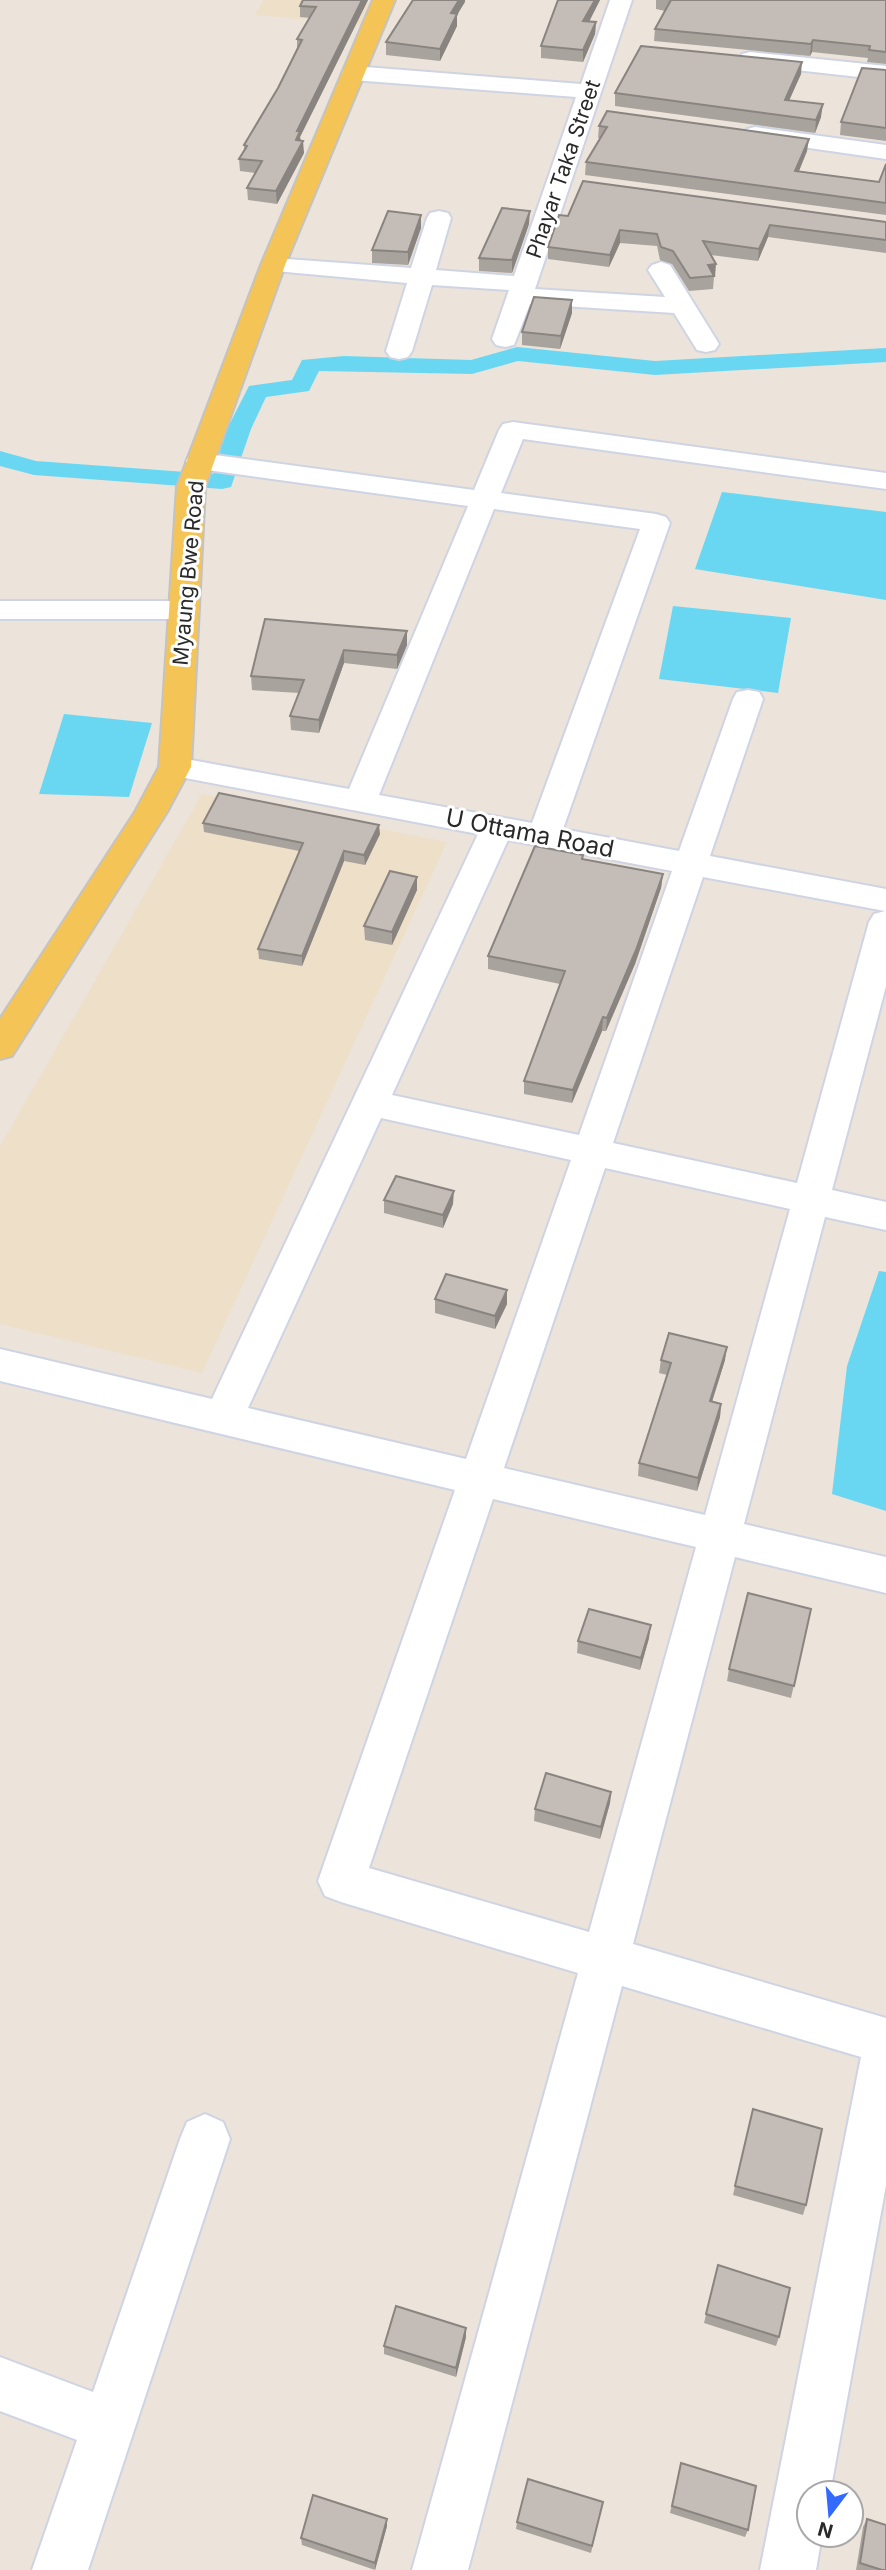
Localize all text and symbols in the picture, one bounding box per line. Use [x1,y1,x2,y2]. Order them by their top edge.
street label: Phayar Taka Street [521,76,605,261]
street label: Myaung Bwe Road [167,479,209,667]
street label: U Ottama Road [443,802,617,864]
north arrow [795,2479,865,2549]
text: N [815,2517,836,2543]

